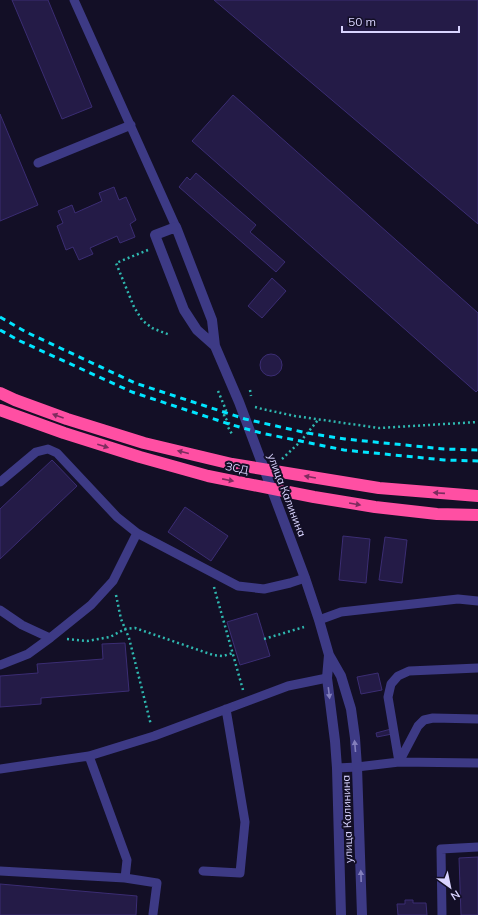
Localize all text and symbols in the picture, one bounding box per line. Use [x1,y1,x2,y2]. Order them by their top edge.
scale bar [342,8,459,34]
text: 50 m [348,14,376,29]
one-way arrow [52,412,64,418]
one-way arrow [97,443,109,449]
one-way arrow [177,449,189,455]
street label: улица Калинина [265,451,309,539]
street label: ЗСД [224,459,250,477]
one-way arrow [304,474,316,480]
one-way arrow [222,477,234,483]
one-way arrow [433,490,445,497]
one-way arrow [349,501,361,507]
one-way arrow [326,687,333,700]
one-way arrow [352,740,359,752]
street label: улица Калинина [338,775,356,863]
north arrow [430,867,470,907]
one-way arrow [358,869,364,882]
text: N [448,887,463,904]

